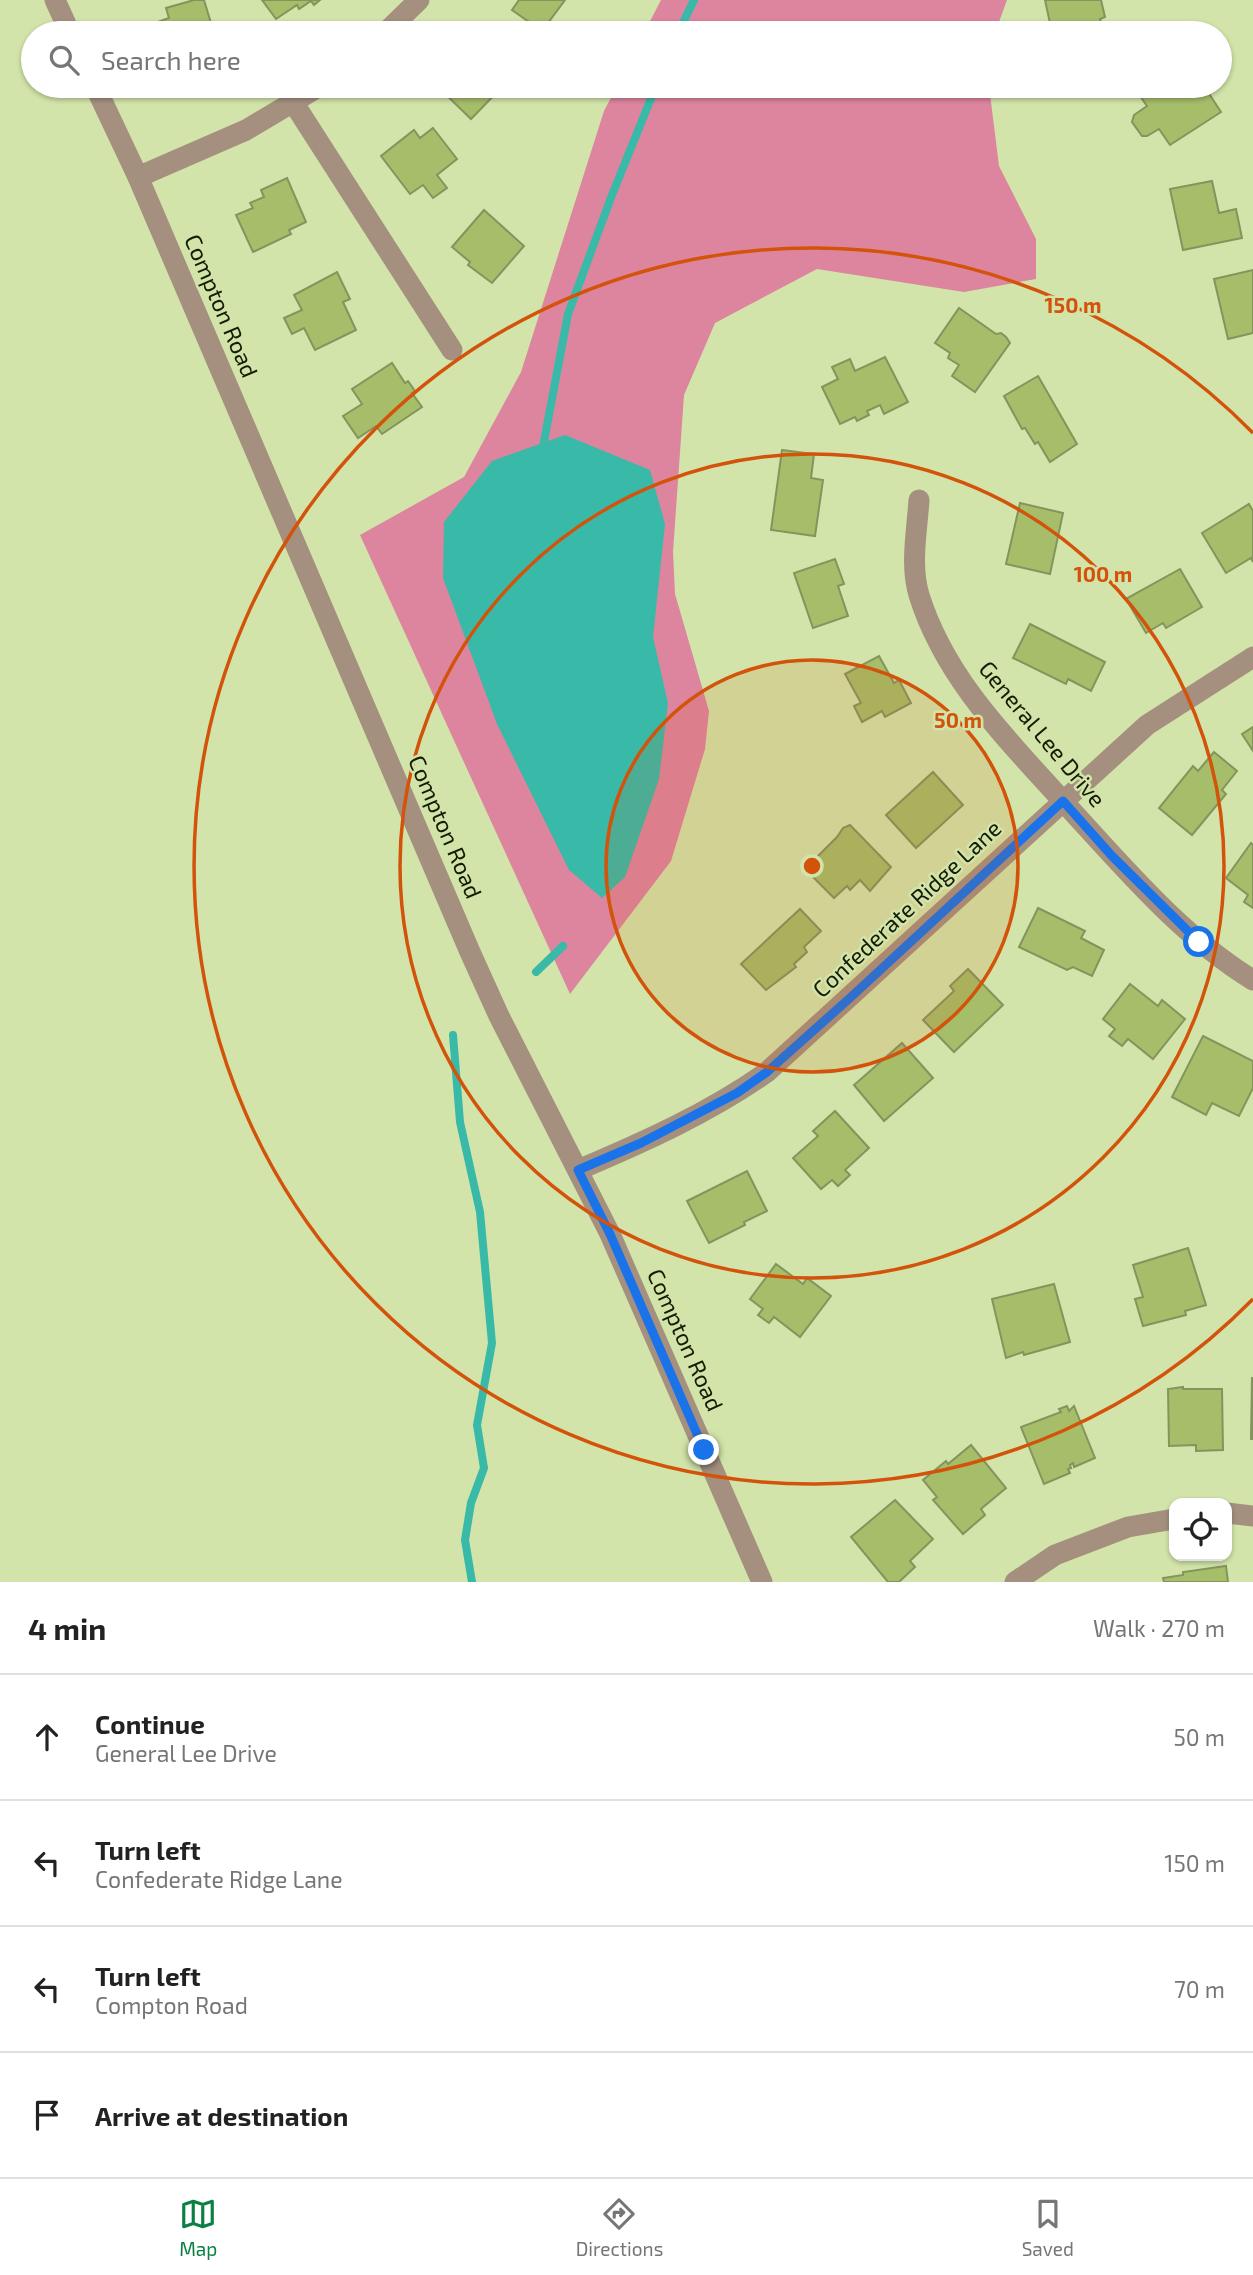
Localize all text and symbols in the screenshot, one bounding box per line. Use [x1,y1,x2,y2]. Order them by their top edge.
search box [21,21,1232,98]
icon: search [45,41,83,79]
text: Search here [101,44,241,75]
street label: Compton Road [179,230,265,381]
text: 150 m [1045,292,1101,317]
text: 100 m [1074,561,1132,586]
street label: General Lee Drive [974,655,1112,812]
text: 50 m [934,707,982,732]
street label: Compton Road [403,751,489,902]
street label: Confederate Ridge Lane [806,814,1006,1003]
centre of rings [800,854,824,878]
route start [1183,926,1214,957]
street label: Compton Road [642,1264,730,1415]
route end [688,1434,719,1465]
map controls [1169,1498,1232,1561]
button: locate [1169,1498,1232,1561]
text: 4 min [28,1610,106,1646]
text: Walk · 270 m [1093,1614,1225,1642]
text: Continue [95,1708,205,1739]
icon: ahead [28,1718,66,1756]
text: 50 m [1174,1723,1225,1751]
text: General Lee Drive [95,1739,277,1767]
text: Turn left [95,1834,201,1865]
icon: left [28,1844,66,1882]
text: 150 m [1164,1849,1225,1877]
text: Confederate Ridge Lane [95,1865,343,1893]
text: Turn left [95,1960,201,1991]
icon: left [28,1970,66,2008]
text: 70 m [1174,1975,1225,2003]
text: Compton Road [95,1991,248,2019]
icon: arrive [28,2096,66,2134]
text: Arrive at destination [95,2100,348,2131]
tab: Map [179,2195,217,2260]
tab: Directions [576,2195,663,2260]
tab: Saved [1022,2195,1074,2260]

